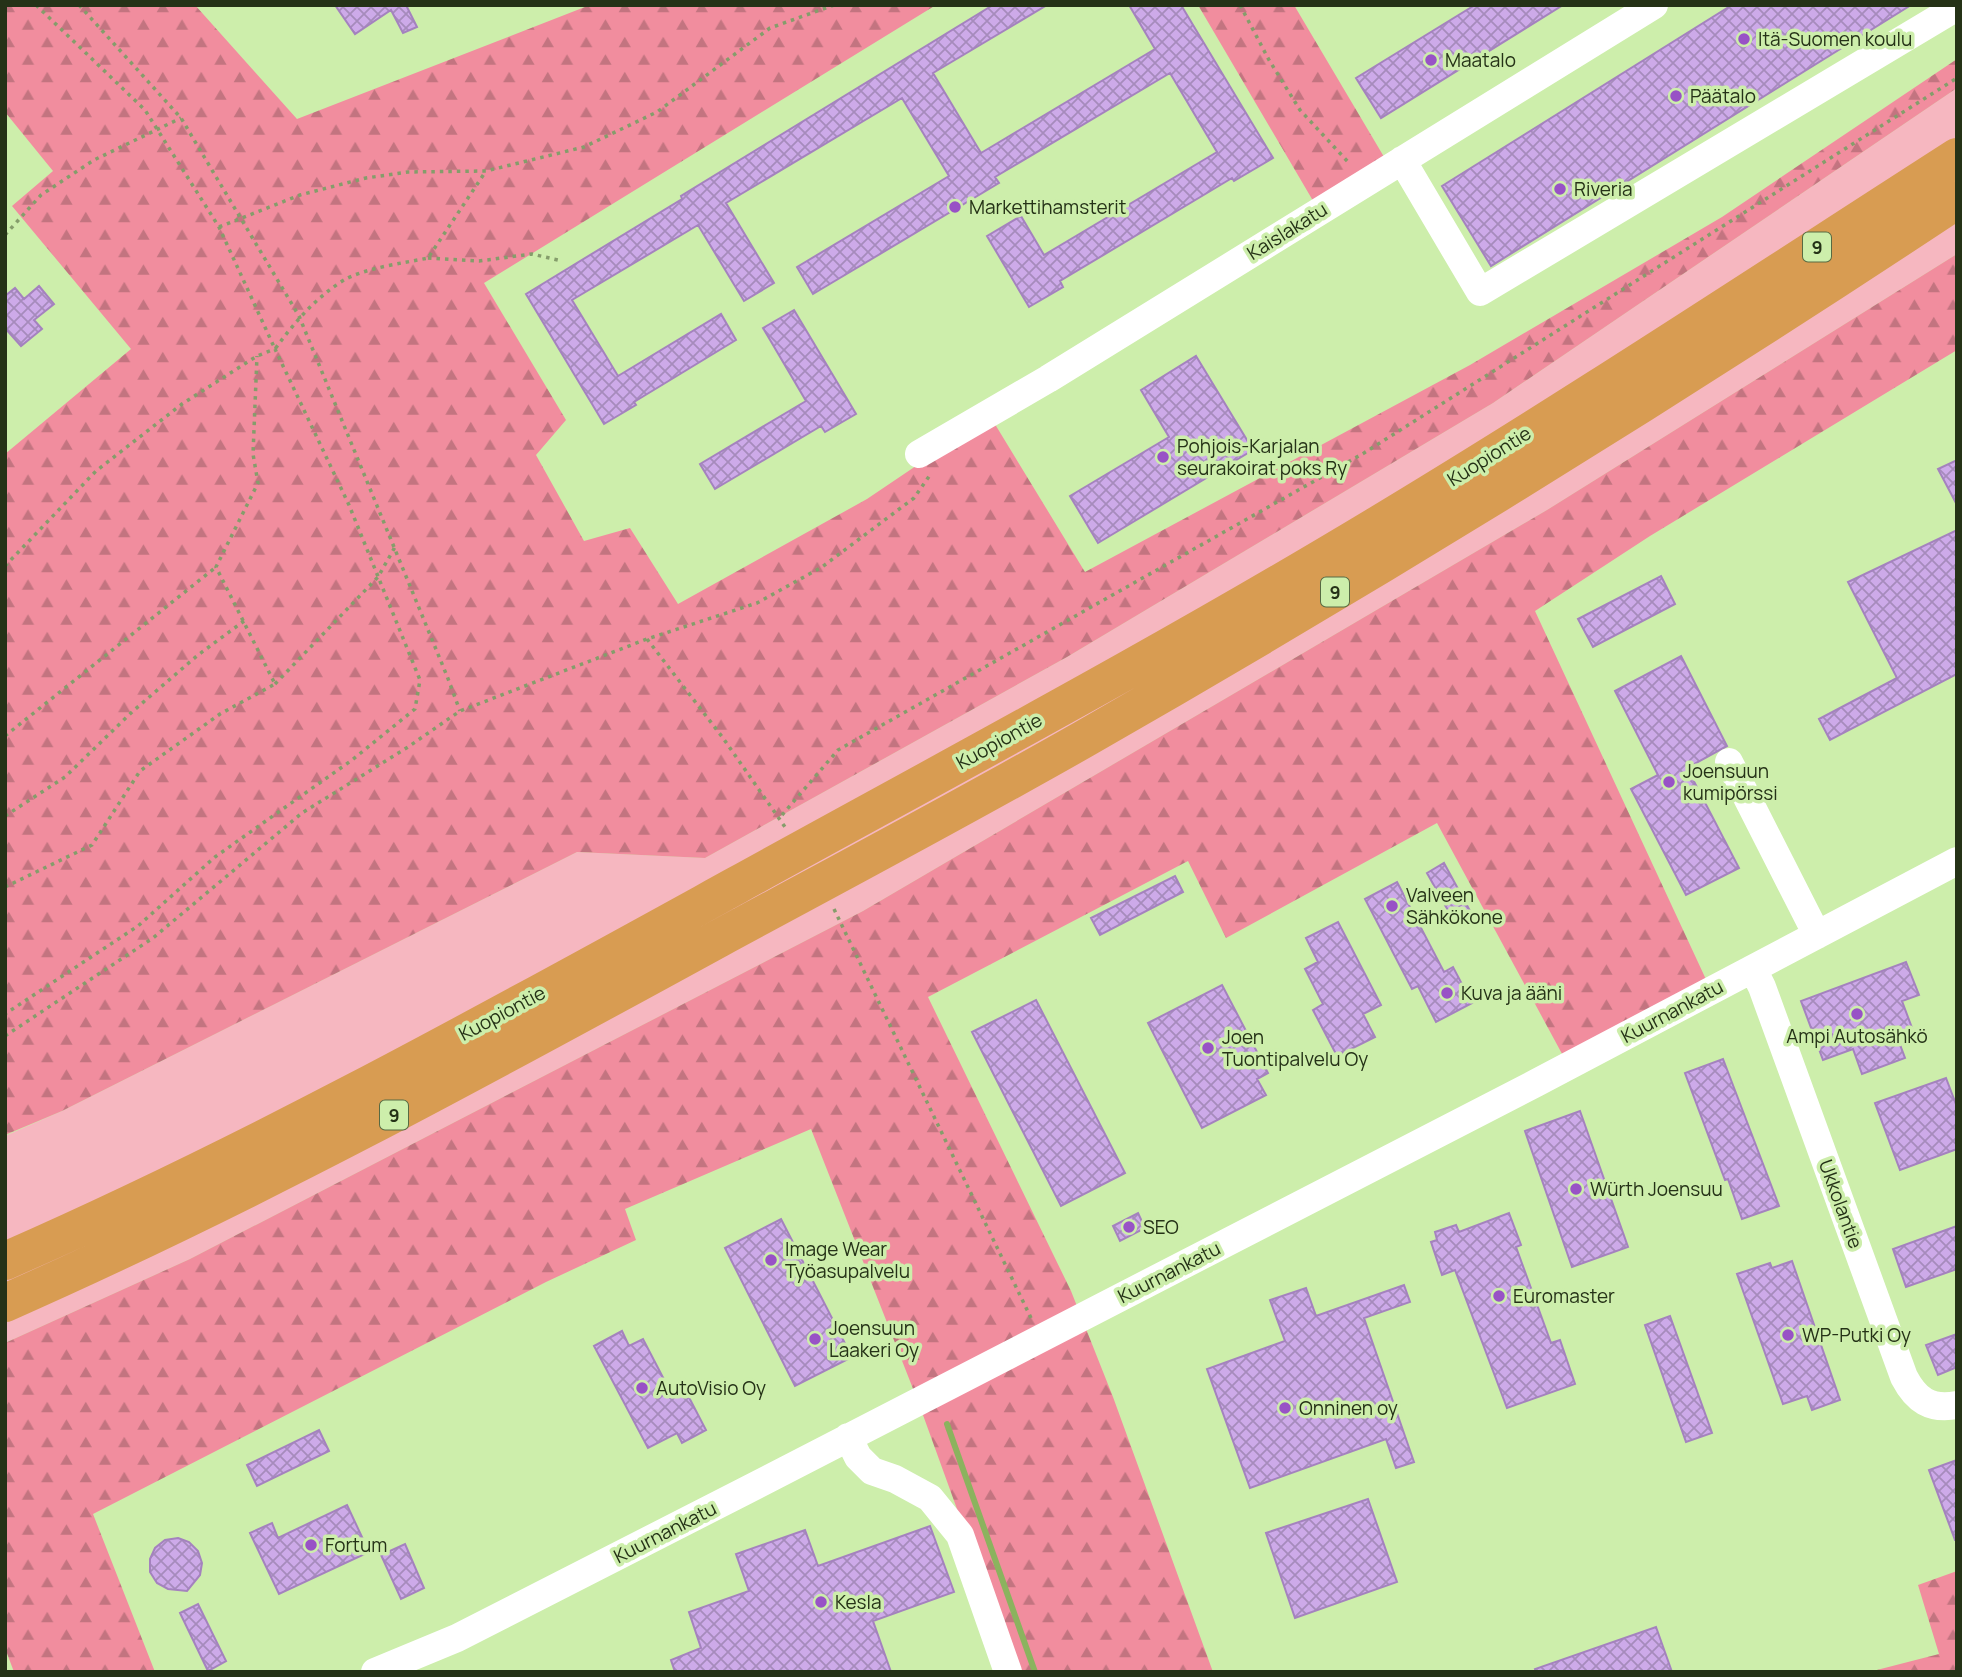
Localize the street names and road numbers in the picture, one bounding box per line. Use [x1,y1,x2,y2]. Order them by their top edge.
street label: Kaislakatu [1242,196,1332,266]
road number: 9 [1803,232,1831,262]
street label: Kuopiontie [1442,420,1536,492]
road number: 9 [1321,578,1349,606]
street label: Kuopiontie [951,707,1047,775]
street label: Kuurnankatu [1616,973,1728,1049]
street label: Kuopiontie [454,979,550,1047]
road number: 9 [380,1100,408,1130]
street label: Ukkolantie [1813,1156,1869,1252]
street label: Kuurnankatu [1113,1235,1225,1309]
street label: Kuurnankatu [609,1495,721,1569]

